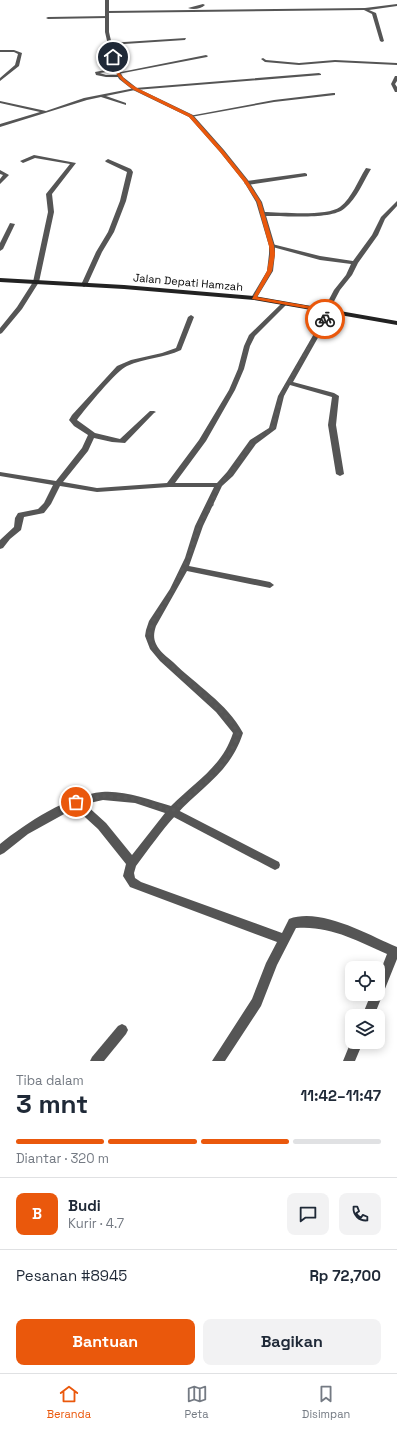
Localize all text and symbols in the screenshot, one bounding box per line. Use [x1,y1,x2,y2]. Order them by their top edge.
pin [96,40,130,74]
icon: home [102,46,124,68]
street label: Jalan Depati Hamzah [132,270,244,294]
courier [305,299,345,339]
icon: bike [314,308,336,330]
pin [59,785,93,819]
icon: bag [65,791,87,813]
map controls [345,961,385,1049]
button: locate [345,961,385,1001]
button: layers [345,1009,385,1049]
text: Tiba dalam [16,1072,84,1089]
text: 11:42–11:47 [301,1086,381,1105]
text: 3 mnt [16,1087,88,1121]
text: Diantar · 320 m [16,1150,109,1167]
button: chat [287,1193,329,1235]
button: phone [339,1193,381,1235]
text: Budi [68,1196,101,1215]
text: B [32,1204,42,1223]
text: Kurir · 4.7 [68,1215,124,1232]
text: Pesanan #8945 [16,1266,127,1285]
text: Rp 72,700 [309,1266,381,1285]
button: Bantuan [16,1319,195,1365]
button: Bagikan [203,1319,381,1365]
tab: Beranda [47,1383,91,1421]
tab: Peta [185,1383,209,1421]
tab: Disimpan [302,1383,350,1421]

